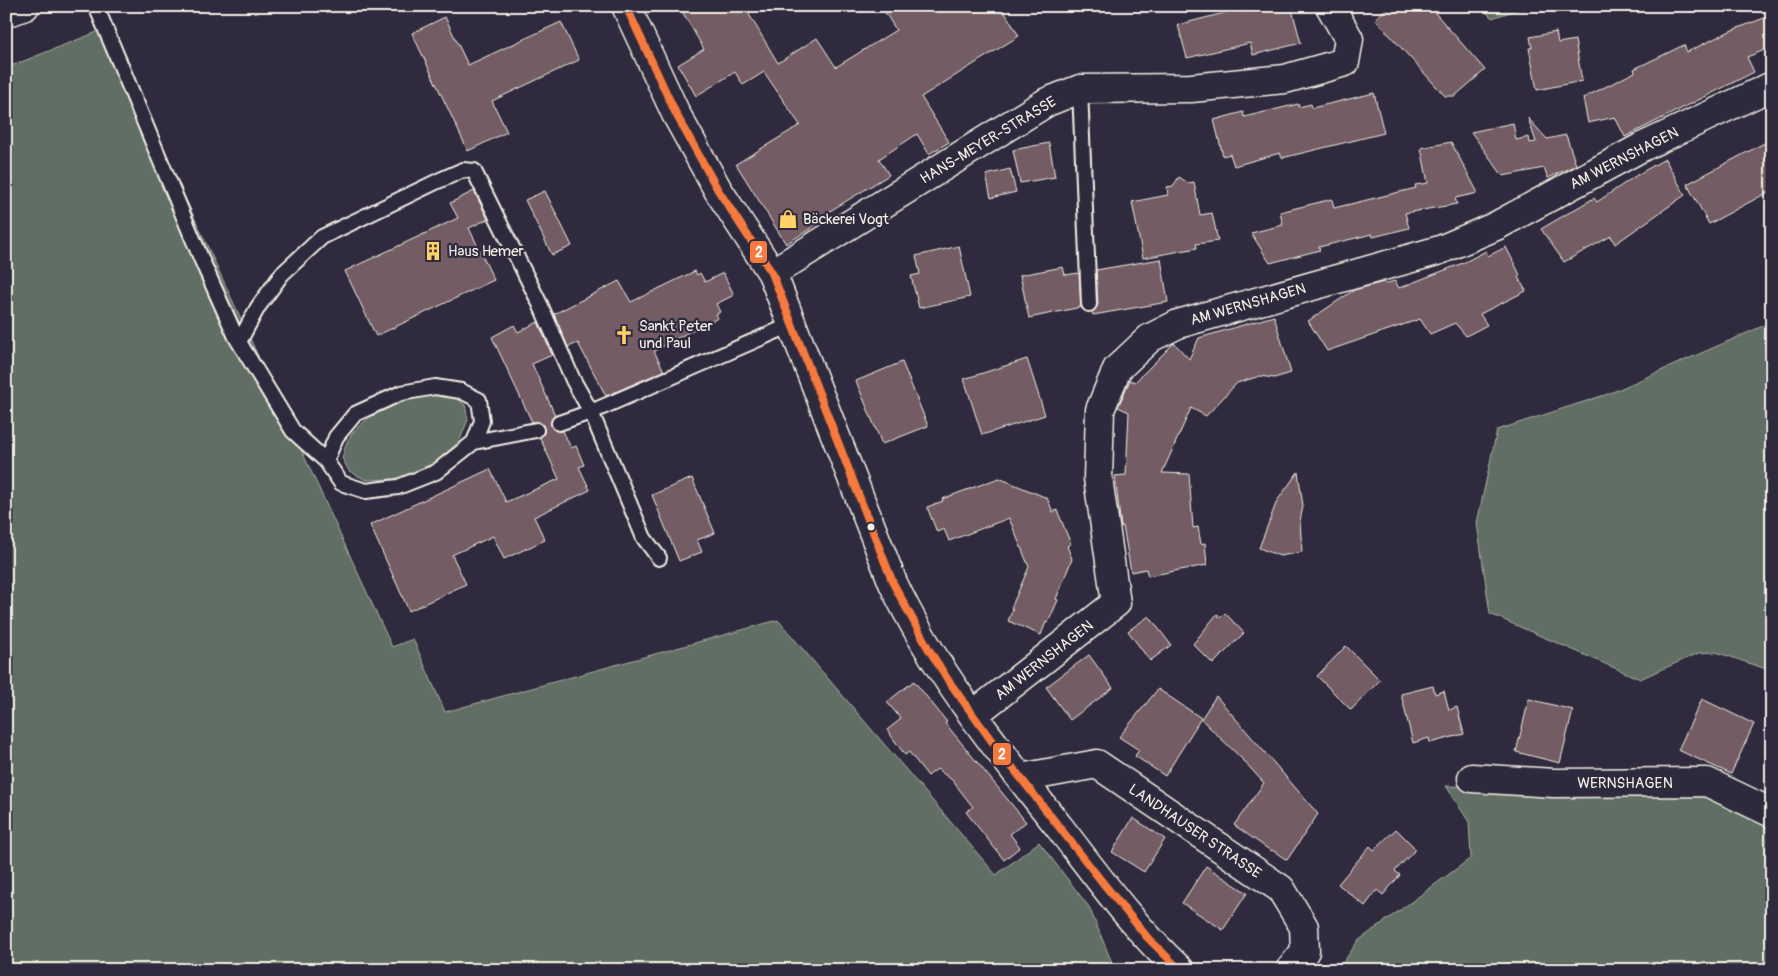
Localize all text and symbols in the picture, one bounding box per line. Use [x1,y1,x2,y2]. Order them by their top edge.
street label: HANS-MEYER-STRASSE [917,92,1060,189]
street label: AM WERNSHAGEN [1567,123,1682,194]
shop icon: Bäckerei Vogt [777,208,799,230]
place label: Bäckerei Vogt [803,210,890,229]
building icon: Haus Hemer [422,240,444,262]
line badge: 2 [749,240,768,264]
place label: Haus Hemer [448,242,525,261]
text: 2 [755,244,763,261]
street label: AM WERNSHAGEN [1188,279,1308,330]
place label: Sankt Peter und Paul [639,317,713,353]
church icon: Sankt Peter und Paul [613,324,635,346]
unlabelled marker [866,522,876,532]
street label: AM WERNSHAGEN [991,616,1097,705]
line badge: 2 [992,742,1012,766]
text: 2 [998,746,1006,763]
street label: WERNSHAGEN [1577,774,1673,793]
street label: LANDHAUSER STRASSE [1125,780,1265,883]

